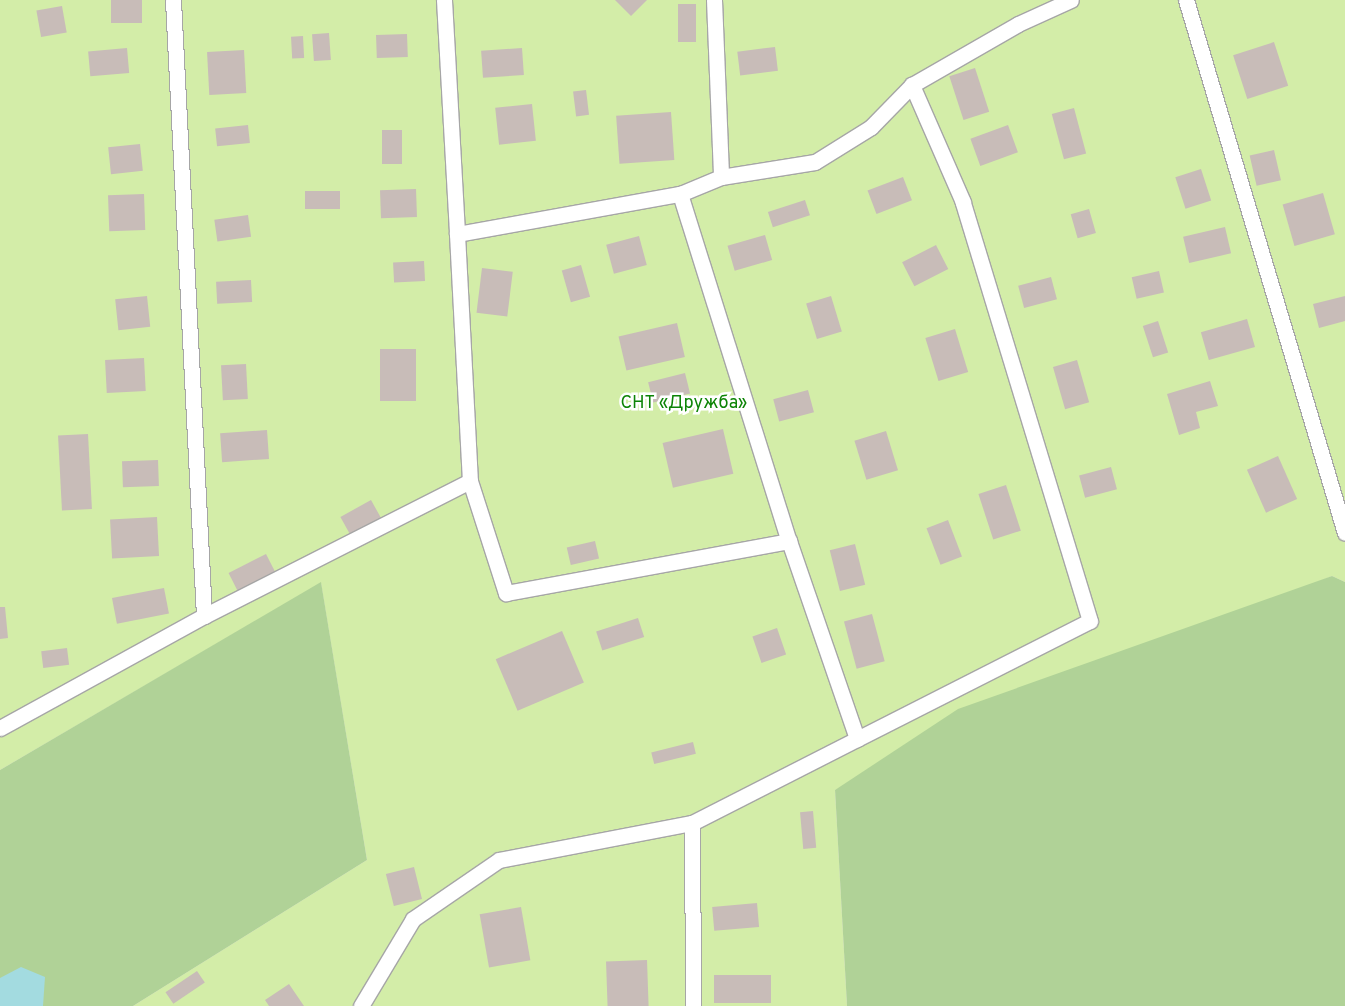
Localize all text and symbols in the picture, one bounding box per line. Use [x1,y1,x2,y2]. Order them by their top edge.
park label: СНТ «Дружба» [620,393,748,415]

